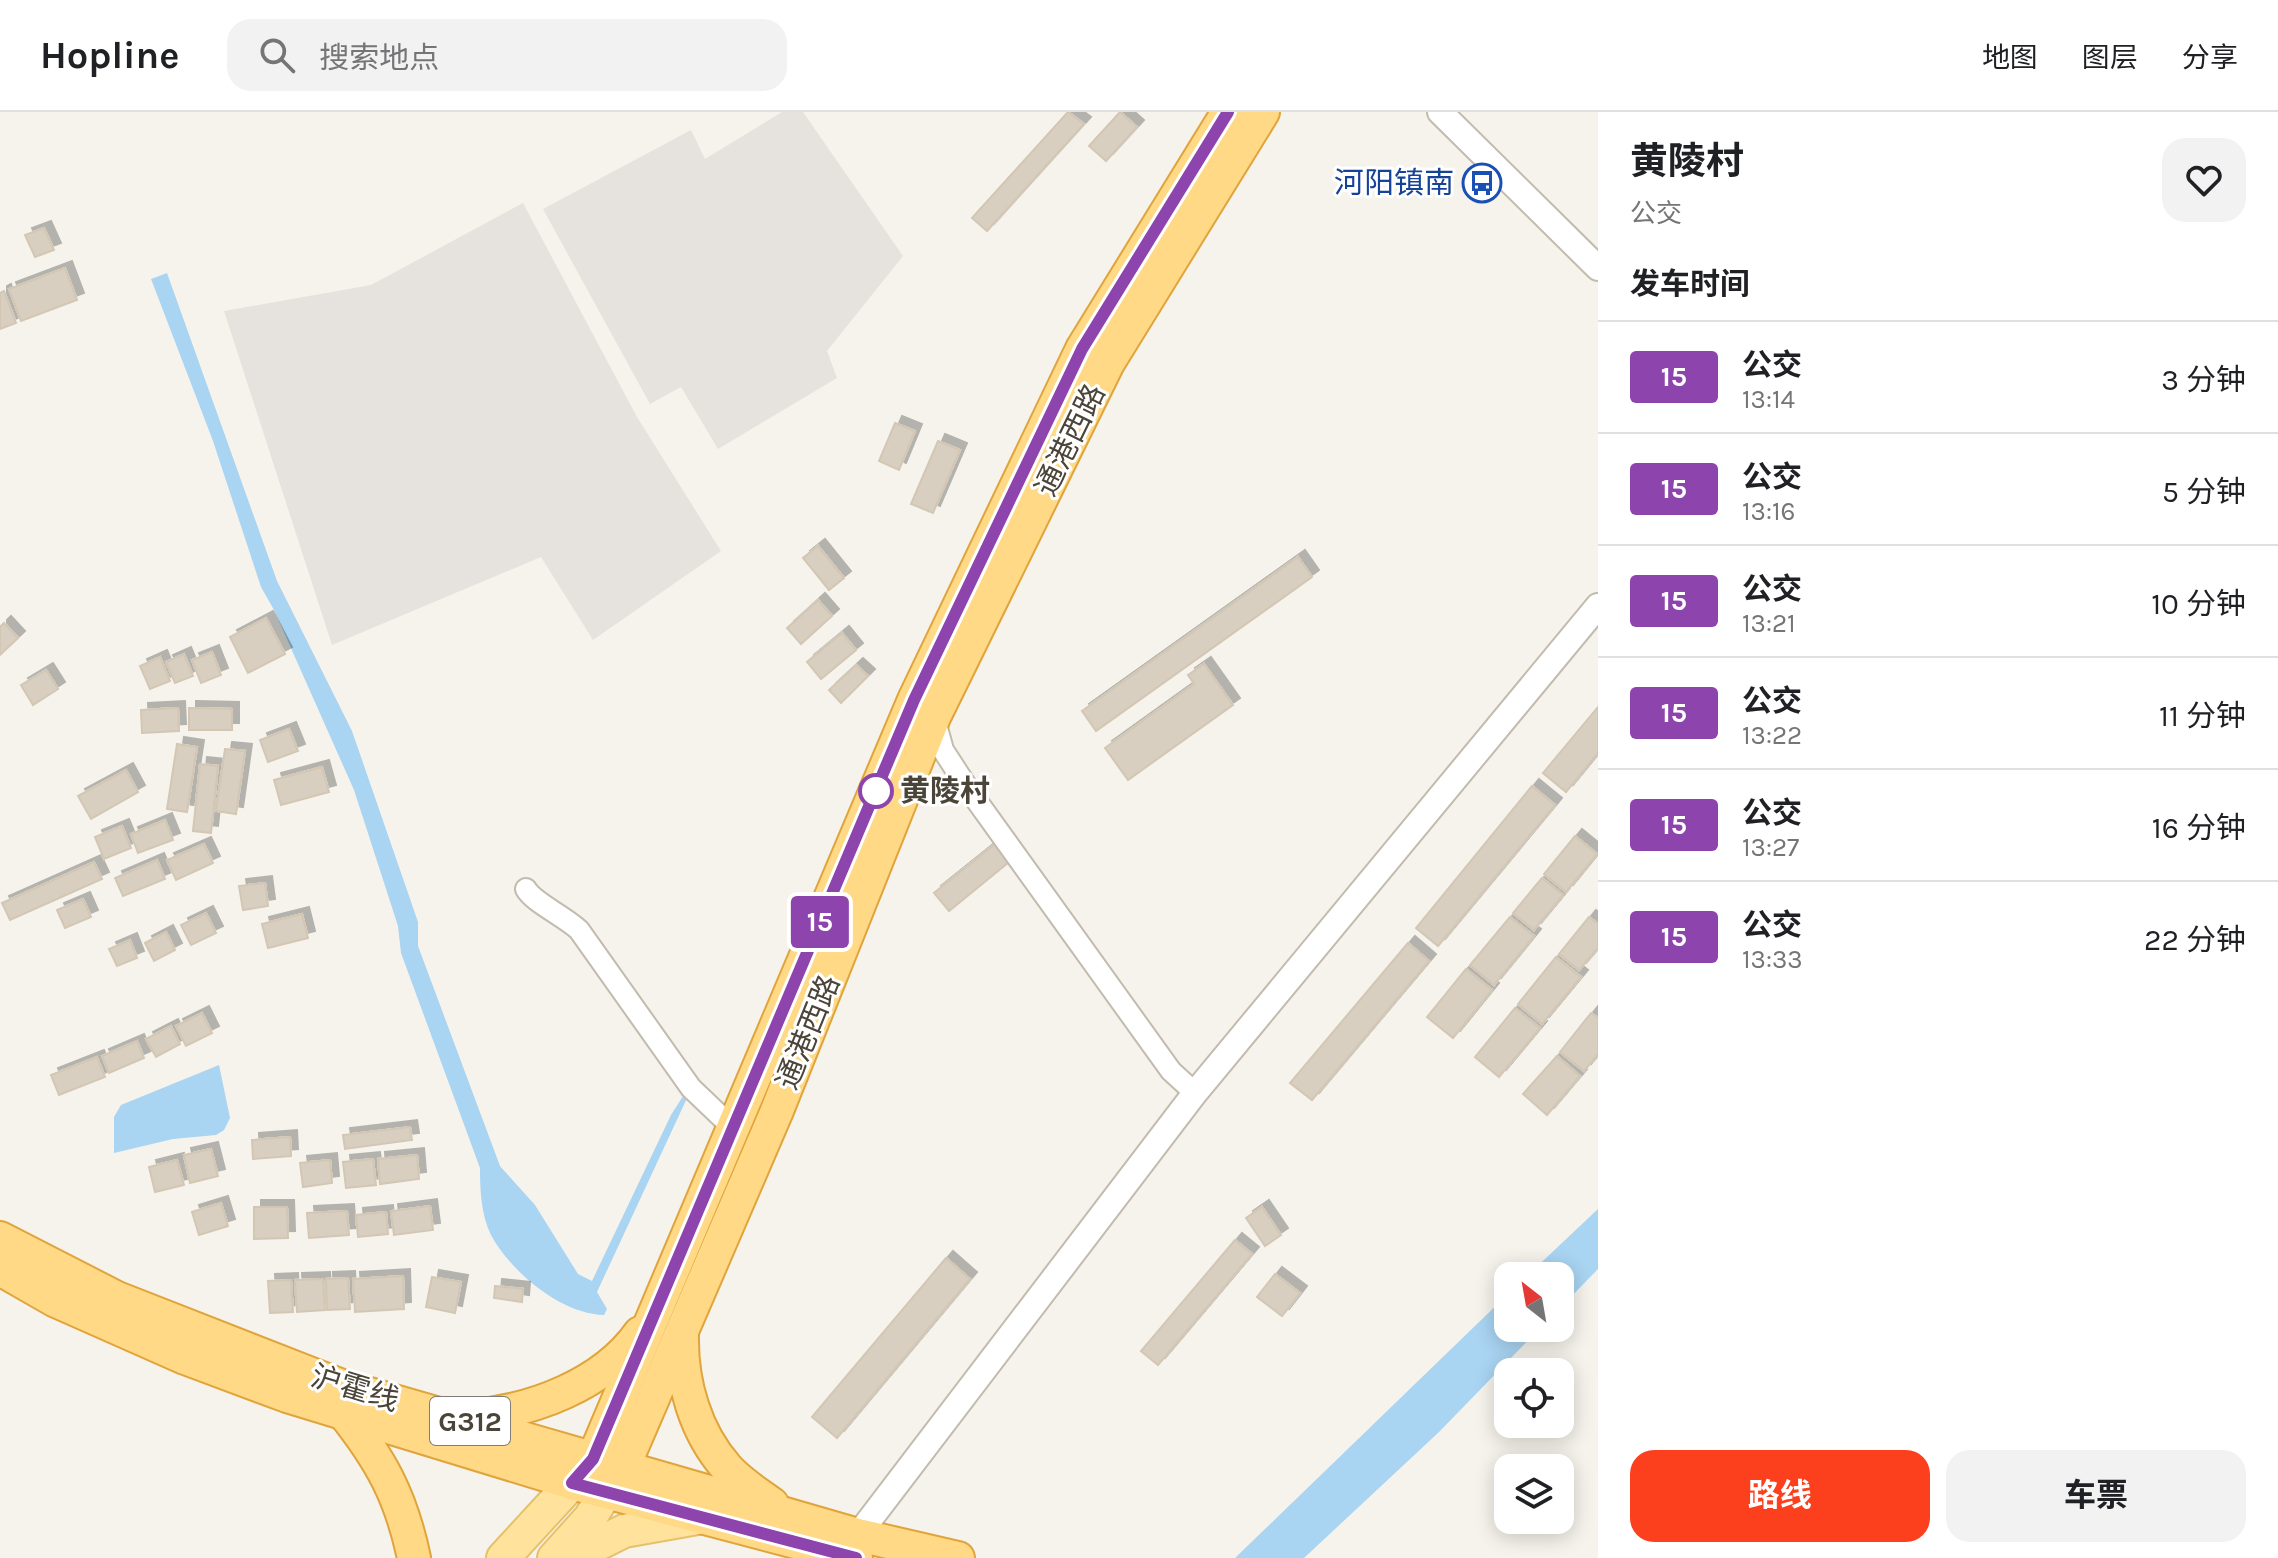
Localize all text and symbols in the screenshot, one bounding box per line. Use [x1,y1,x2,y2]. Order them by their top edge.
search box [227,19,787,91]
text: Hopline [40,33,179,78]
icon: search [255,33,299,77]
text: 搜索地点 [319,40,439,76]
text: 地图 [1982,41,2038,74]
text: 图层 [2082,41,2138,74]
text: 分享 [2182,41,2238,74]
button: heart [2162,138,2246,222]
text: 黄陵村 [1630,139,1744,184]
bus stop icon: 河阳镇南 [1461,162,1503,204]
place label: 河阳镇南 [1334,165,1454,201]
text: 公交 [1630,198,1682,229]
text: 发车时间 [1630,266,1750,302]
text: 公交 [1742,347,1802,383]
text: 15 [1661,360,1687,393]
text: 3 分钟 [2161,362,2246,398]
street label: 通港西路 [1028,378,1112,502]
text: 13:14 [1742,384,1795,415]
text: 公交 [1742,459,1802,495]
text: 15 [1661,472,1687,505]
text: 5 分钟 [2162,474,2246,510]
text: 13:16 [1742,496,1795,527]
text: 公交 [1742,571,1802,607]
text: 15 [1661,584,1687,617]
text: 10 分钟 [2151,586,2246,622]
text: 13:21 [1742,608,1796,639]
text: 公交 [1742,683,1802,719]
text: 15 [1661,696,1687,729]
text: 11 分钟 [2159,698,2246,734]
text: 13:22 [1742,720,1802,751]
place label: 黄陵村 [900,773,990,809]
marker: 黄陵村 [859,774,893,808]
text: 公交 [1742,795,1802,831]
text: 15 [1661,808,1687,841]
text: 16 分钟 [2152,810,2246,846]
text: 13:27 [1742,832,1799,863]
line badge: 15 [784,896,856,948]
text: 15 [807,905,833,938]
text: 公交 [1742,907,1802,943]
text: 15 [1661,920,1687,953]
text: 22 分钟 [2144,922,2246,958]
text: 13:33 [1742,944,1803,975]
street label: 通港西路 [769,970,847,1094]
north arrow [1494,1262,1574,1342]
map controls [1494,1262,1574,1534]
street label: 沪霍线 [307,1358,403,1418]
button: locate [1494,1358,1574,1438]
road number: G312 [430,1397,510,1445]
button: 路线 [1630,1450,1930,1542]
button: 车票 [1946,1450,2246,1542]
button: layers [1494,1454,1574,1534]

